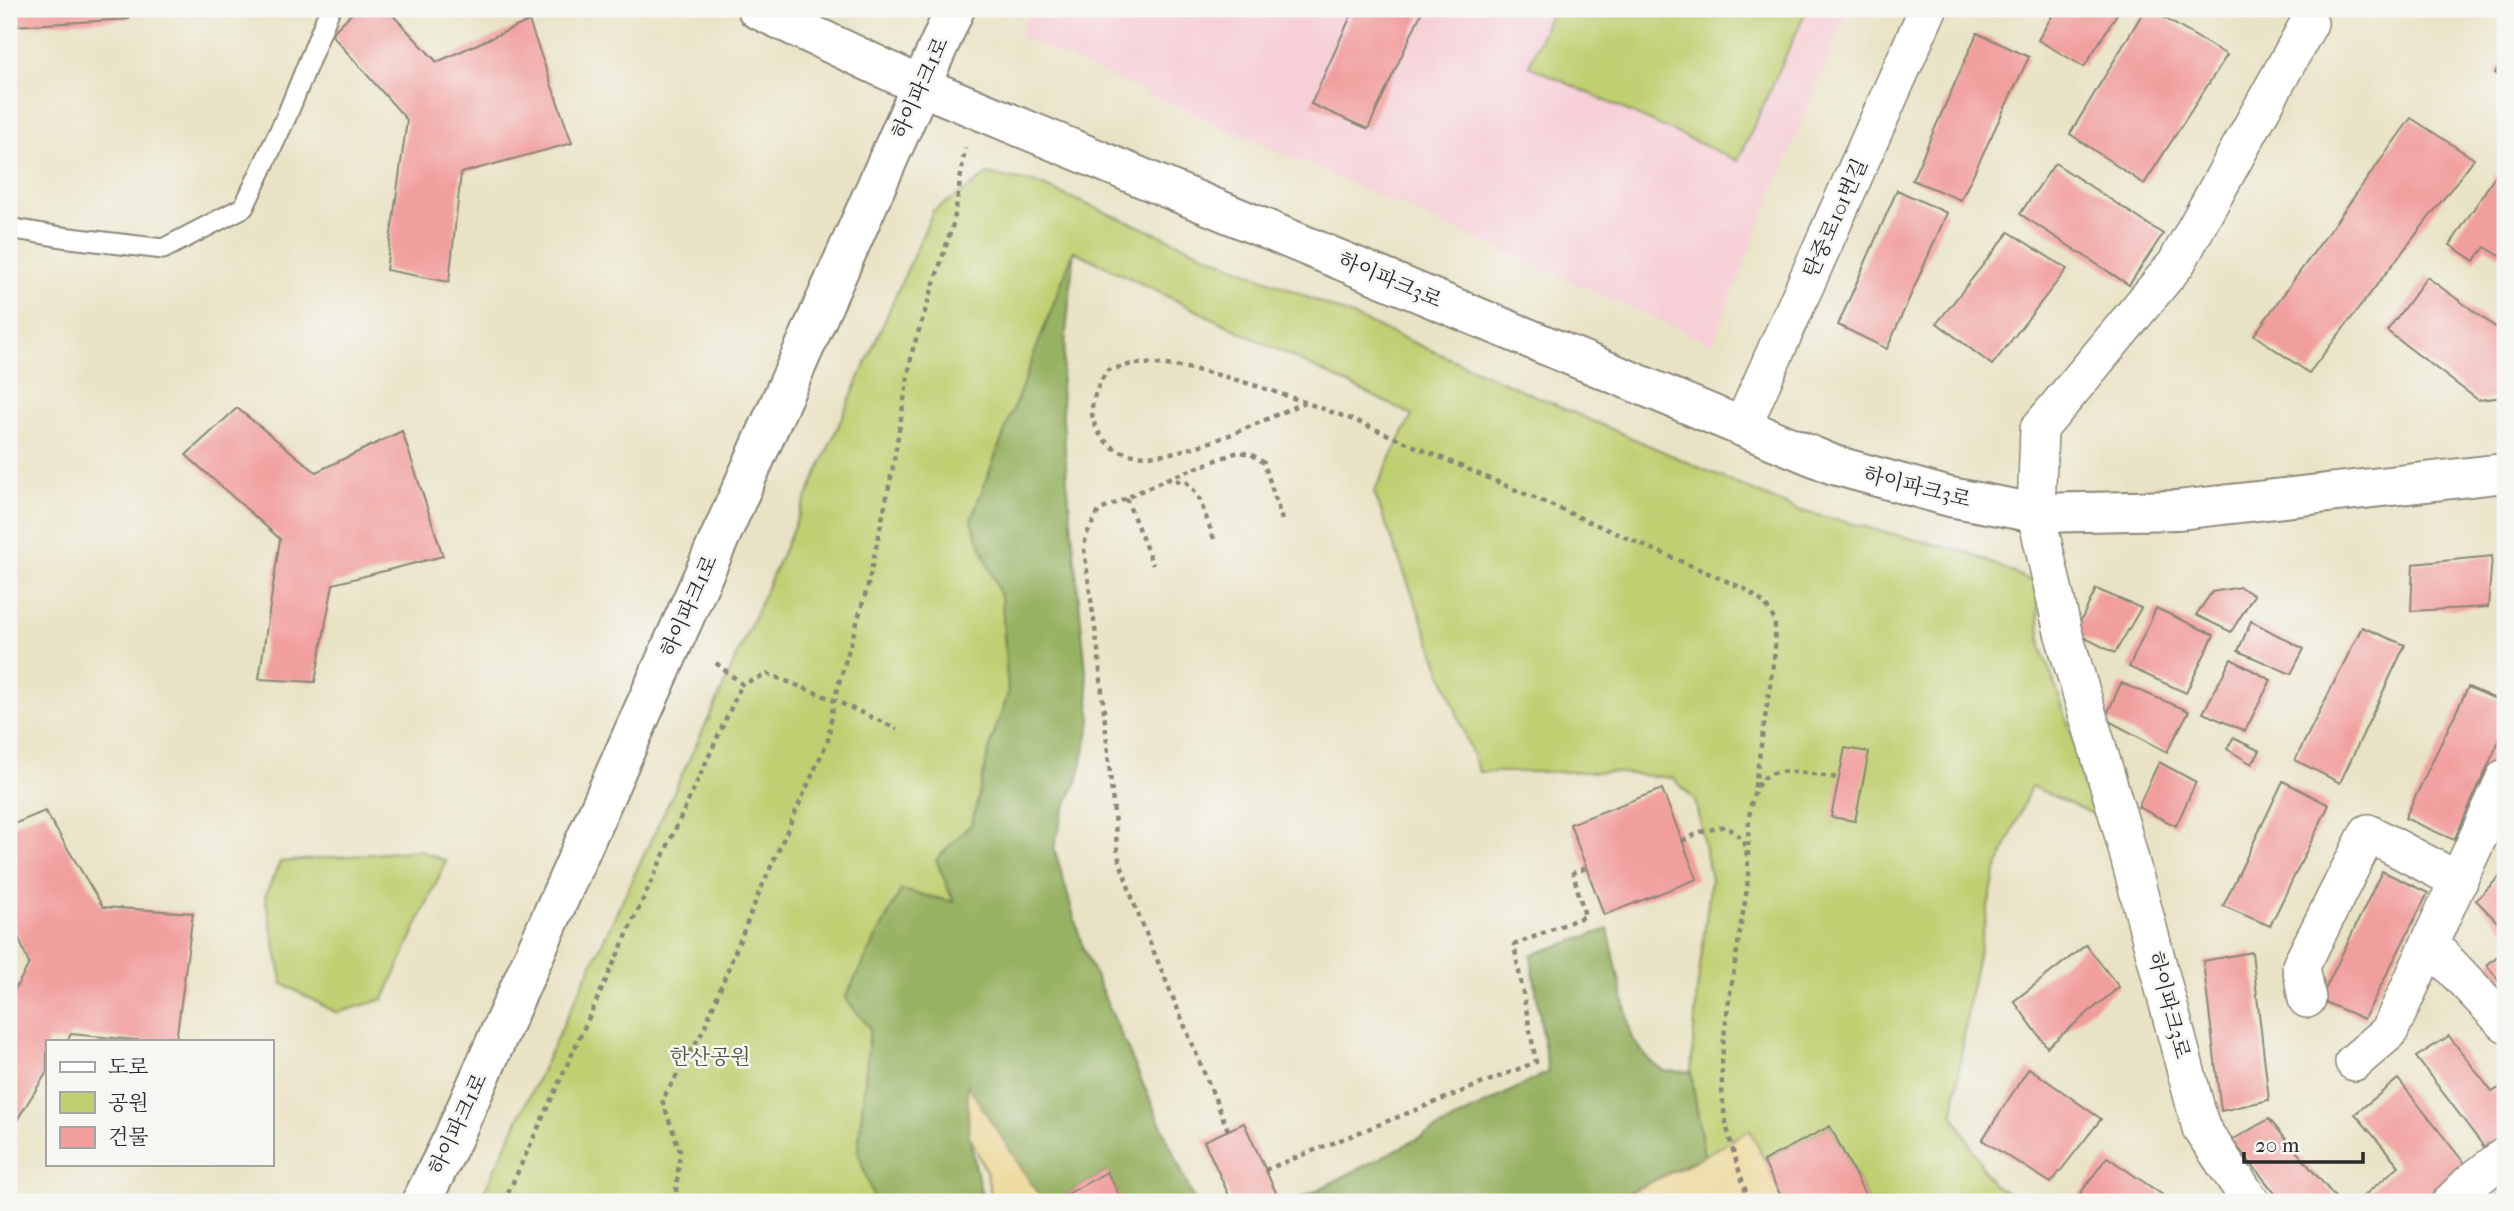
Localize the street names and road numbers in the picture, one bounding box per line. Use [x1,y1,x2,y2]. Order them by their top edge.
street label: 하이파크1로 [887,33,953,143]
street label: 탄중로101번길 [1798,155,1872,281]
street label: 하이파크3로 [1335,247,1445,313]
street label: 하이파크3로 [1861,462,1973,512]
street label: 하이파크1로 [656,551,722,661]
street label: 하이파크3로 [2143,949,2195,1061]
street label: 하이파크1로 [424,1070,492,1178]

